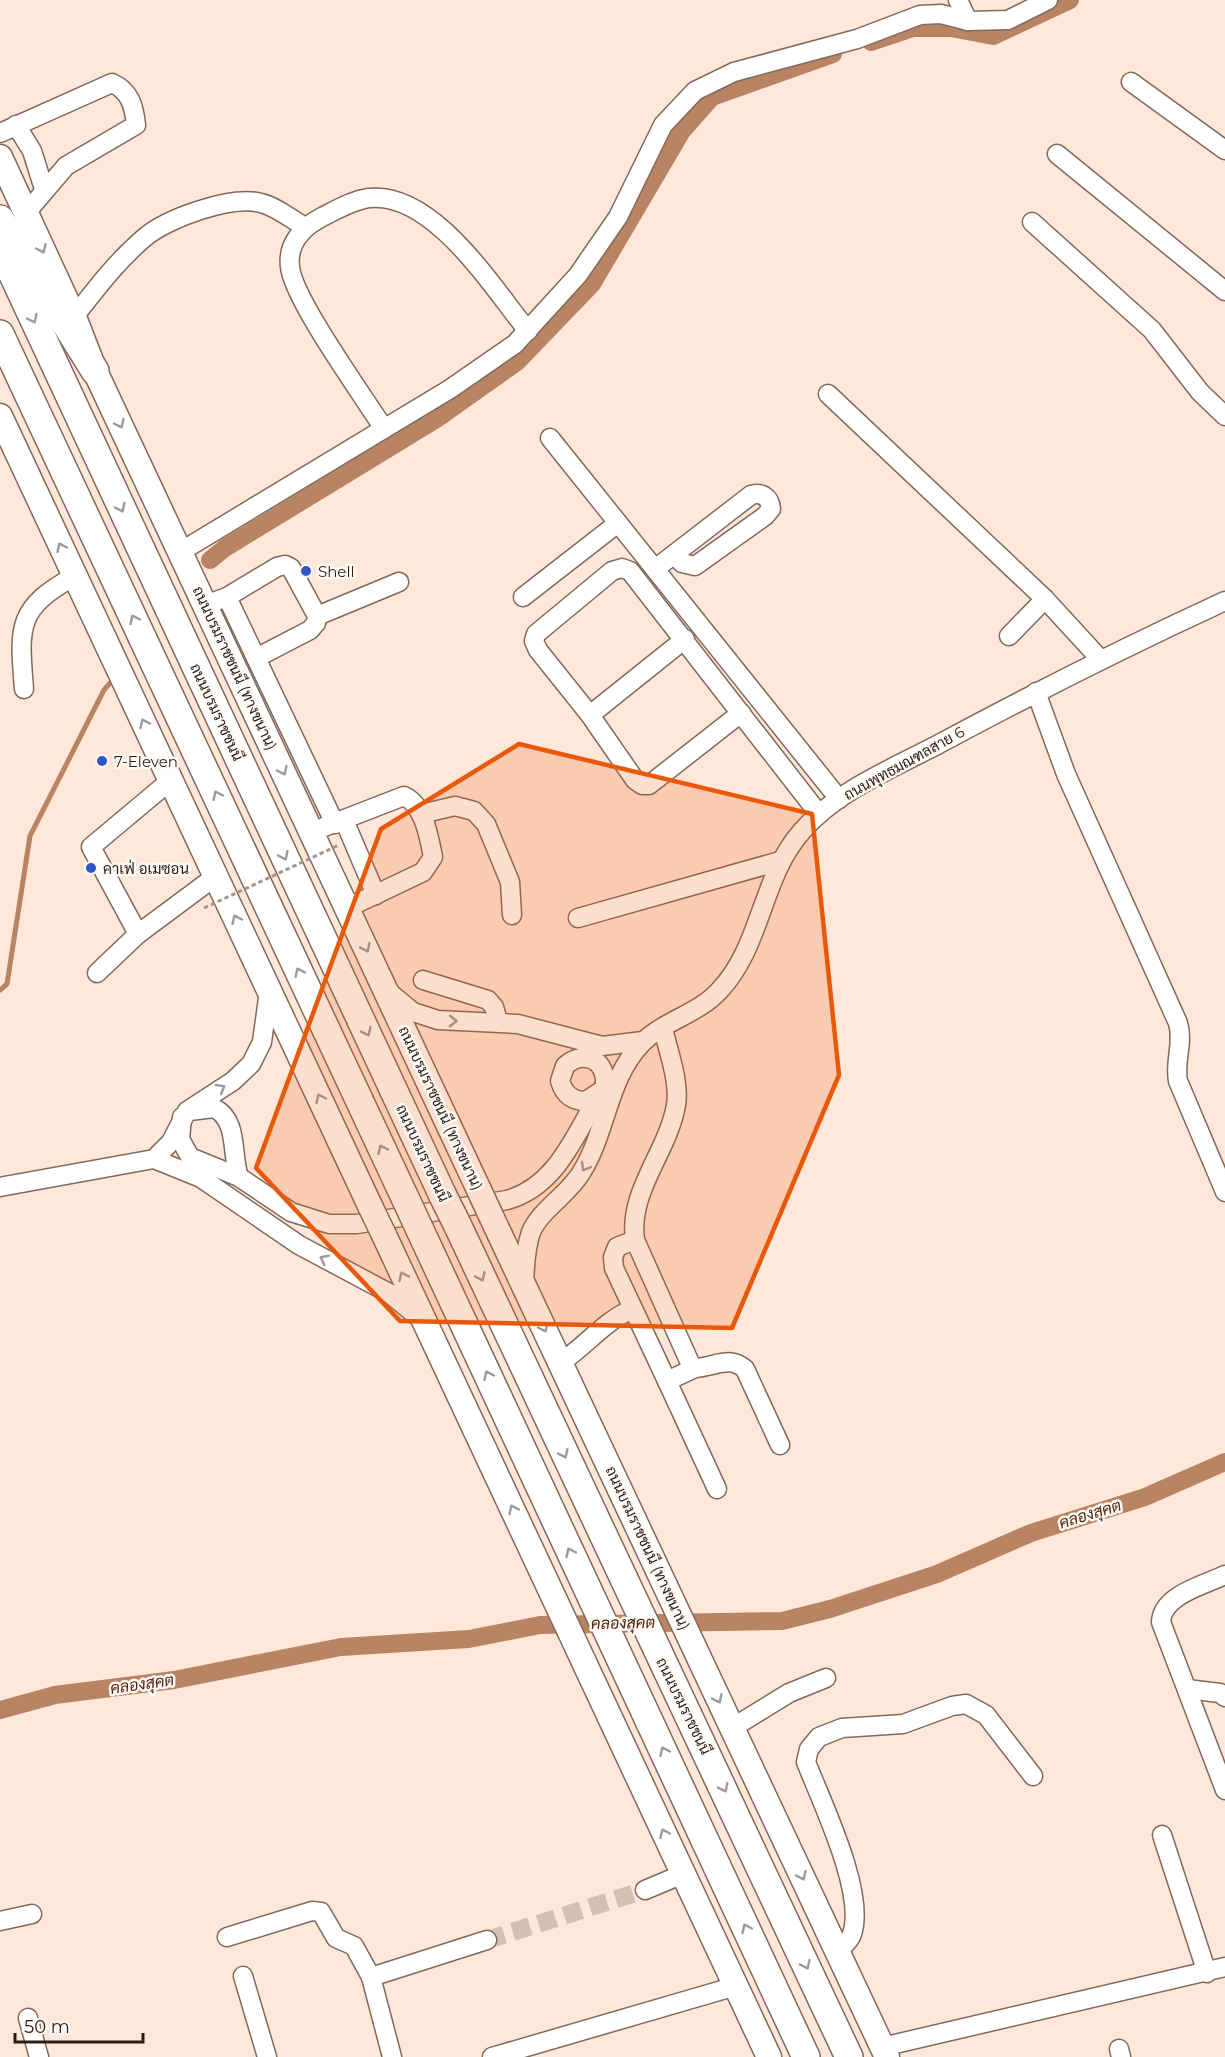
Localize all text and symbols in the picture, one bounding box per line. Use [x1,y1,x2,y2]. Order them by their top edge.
one-way arrow [35,242,47,253]
one-way arrow [26,312,38,323]
one-way arrow [113,417,125,428]
one-way arrow [114,502,126,513]
one-way arrow [57,542,69,553]
place label: Shell [318,562,355,581]
marker: Shell [299,564,313,578]
street label: ถนนบรมราชชนนี (ทางขนาน) [189,583,281,753]
one-way arrow [130,614,142,625]
street label: ถนนบรมราชชนนี [186,660,248,764]
one-way arrow [140,719,152,730]
street label: ถนนพุทธมณฑลสาย 6 [840,722,969,806]
place label: 7-Eleven [114,752,178,771]
marker: 7-Eleven [95,754,109,768]
one-way arrow [275,765,287,776]
one-way arrow [212,791,224,802]
one-way arrow [276,849,288,860]
place label: คาเฟ่ อเมซอน [103,859,189,878]
marker: คาเฟ่ อเมซอน [84,861,98,875]
one-way arrow [231,914,243,925]
one-way arrow [358,941,370,952]
one-way arrow [295,968,307,979]
one-way arrow [449,1014,458,1027]
street label: ถนนบรมราชชนนี (ทางขนาน) [395,1023,487,1193]
one-way arrow [359,1026,371,1037]
one-way arrow [215,1084,225,1096]
one-way arrow [315,1093,327,1104]
street label: ถนนบรมราชชนนี [392,1101,454,1205]
one-way arrow [377,1144,389,1155]
one-way arrow [580,1161,592,1171]
one-way arrow [320,1255,331,1266]
one-way arrow [399,1271,411,1282]
one-way arrow [474,1271,486,1282]
one-way arrow [536,1321,548,1332]
one-way arrow [483,1371,495,1382]
one-way arrow [557,1447,569,1458]
street label: ถนนบรมราชชนนี (ทางขนาน) [602,1463,694,1633]
water label: คลองสุคต [1057,1496,1124,1534]
one-way arrow [508,1505,520,1516]
one-way arrow [565,1547,577,1558]
water label: คลองสุคต [591,1613,655,1635]
street label: ถนนบรมราชชนนี [652,1654,716,1758]
water label: คลองสุคต [109,1670,175,1700]
one-way arrow [711,1693,723,1704]
one-way arrow [659,1747,671,1758]
one-way arrow [717,1782,728,1792]
one-way arrow [659,1829,671,1840]
one-way arrow [794,1869,806,1880]
one-way arrow [742,1923,754,1934]
one-way arrow [798,1958,810,1969]
scale bar [15,2006,142,2044]
text: 50 m [24,2016,70,2038]

